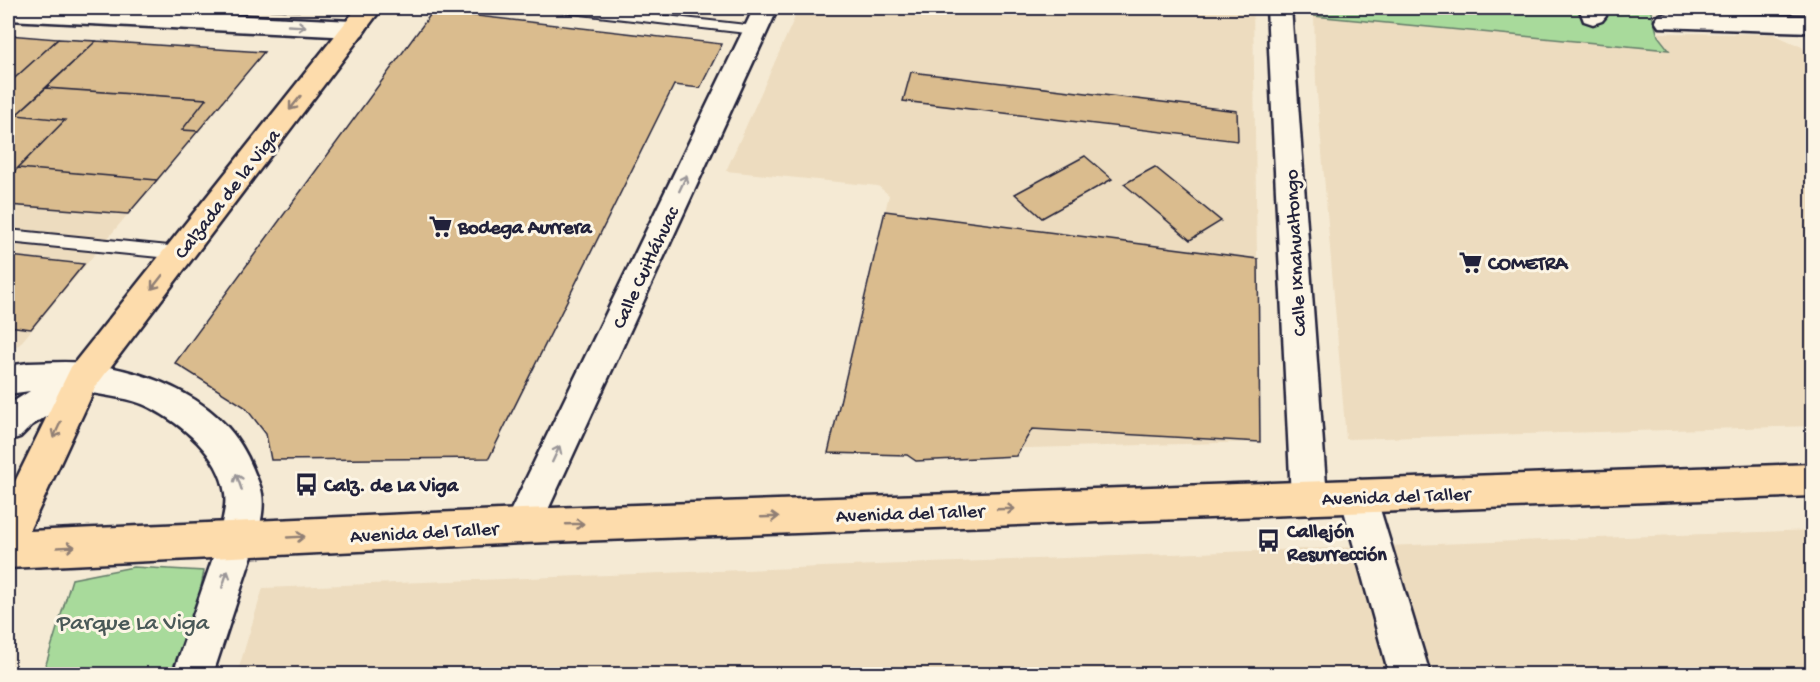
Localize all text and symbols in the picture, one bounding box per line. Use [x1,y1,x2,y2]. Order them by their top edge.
one-way arrow [286,21,306,32]
one-way arrow [289,95,302,111]
street label: Calzada de la Viga [171,125,287,265]
street label: Calle Ixnahualtongo [1282,169,1313,337]
one-way arrow [678,174,690,192]
street label: Calle Cuitláhuac [609,203,686,333]
supermarket icon: Bodega Aurrera [427,213,453,239]
place label: Bodega Aurrera [457,218,593,241]
supermarket icon: COMETRA [1457,249,1483,275]
place label: COMETRA [1487,254,1569,277]
one-way arrow [150,274,163,290]
one-way arrow [51,421,63,439]
one-way arrow [550,446,562,464]
bus stop icon: Calz. de La Viga [293,471,319,497]
one-way arrow [233,473,244,492]
place label: Calz. de La Viga [323,476,459,499]
street label: Avenida del Taller [1322,484,1473,513]
street label: Avenida del Taller [836,501,987,530]
one-way arrow [996,503,1016,514]
one-way arrow [759,512,779,523]
street label: Avenida del Taller [349,519,501,550]
one-way arrow [564,519,584,530]
place label: Callejón Resurrección [1286,522,1387,568]
bus stop icon: Callejón Resurrección [1256,528,1282,554]
one-way arrow [286,531,306,542]
one-way arrow [55,542,75,553]
one-way arrow [220,570,231,589]
park label: Parque La Viga [56,610,210,639]

